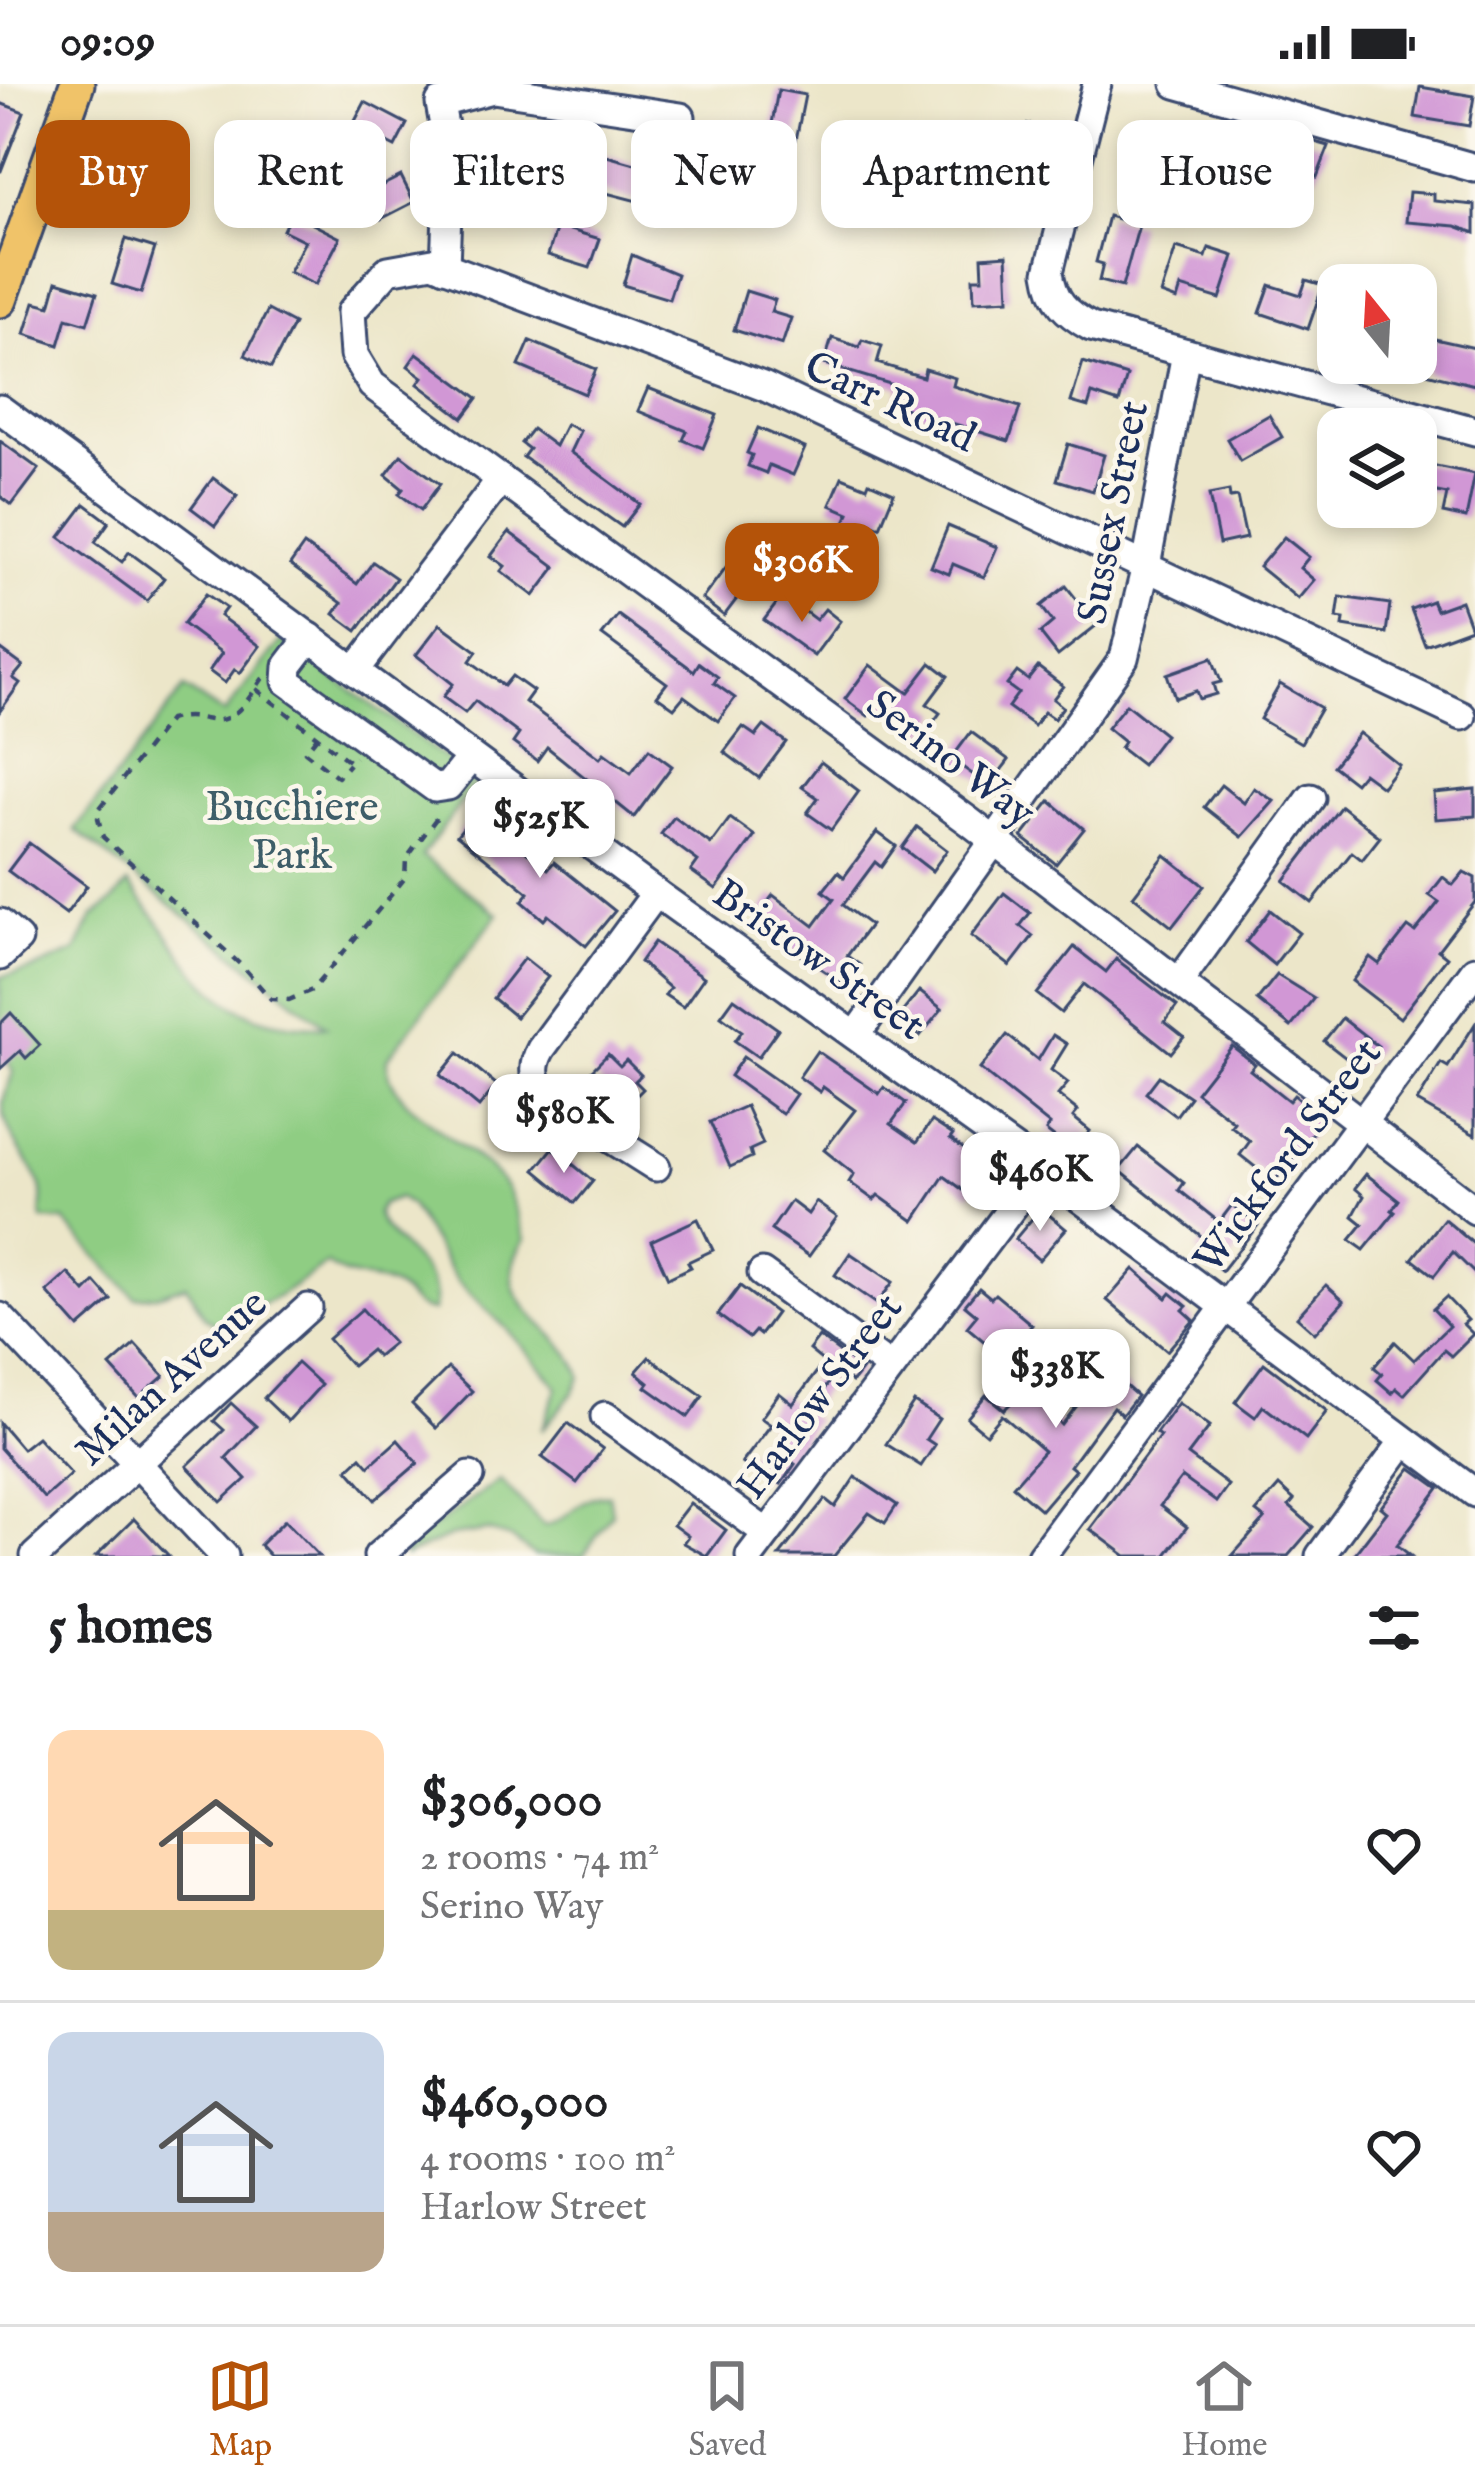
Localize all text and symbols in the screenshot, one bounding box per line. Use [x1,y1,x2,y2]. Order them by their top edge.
text: 09:09 [60,14,155,71]
chip: Buy [36,120,190,228]
chip: Rent [214,120,386,228]
chip: Filters [410,120,607,228]
chip: New [631,120,797,228]
chip: Apartment [821,120,1093,228]
chip: House [1117,120,1314,228]
north arrow [1317,264,1437,384]
map controls [1317,264,1437,528]
street label: Carr Road [795,340,984,466]
street label: Sussex Street [1067,397,1162,629]
button: layers [1317,408,1437,528]
pin: $306K [718,523,886,625]
text: $306K [752,537,852,586]
street label: Serino Way [855,679,1045,841]
pin: $525K [456,779,624,881]
park label: Bucchiere Park [205,782,379,883]
text: $525K [492,793,588,842]
street label: Bristow Street [702,868,934,1053]
street label: Wickford Street [1183,1029,1394,1285]
pin: $580K [480,1074,648,1176]
text: $580K [515,1088,613,1137]
pin: $460K [956,1132,1124,1234]
text: $460K [988,1146,1092,1195]
street label: Milan Avenue [65,1279,279,1479]
street label: Harlow Street [726,1284,915,1511]
pin: $338K [972,1329,1140,1431]
text: $338K [1009,1343,1103,1392]
icon: filters [1361,1595,1427,1661]
text: 5 homes [48,1596,213,1661]
text: $306,000 [420,1769,603,1834]
icon: home [144,1778,288,1922]
icon: heart [1361,1817,1427,1883]
text: 2 rooms · 74 m² [420,1834,659,1883]
text: Serino Way [420,1883,603,1932]
text: $460,000 [420,2070,609,2135]
icon: home [144,2080,288,2224]
icon: heart [1361,2119,1427,2185]
text: 4 rooms · 100 m² [420,2135,676,2184]
text: Harlow Street [420,2184,647,2233]
tab: Map [207,2353,273,2467]
tab: Saved [688,2353,766,2467]
tab: Home [1181,2353,1268,2467]

